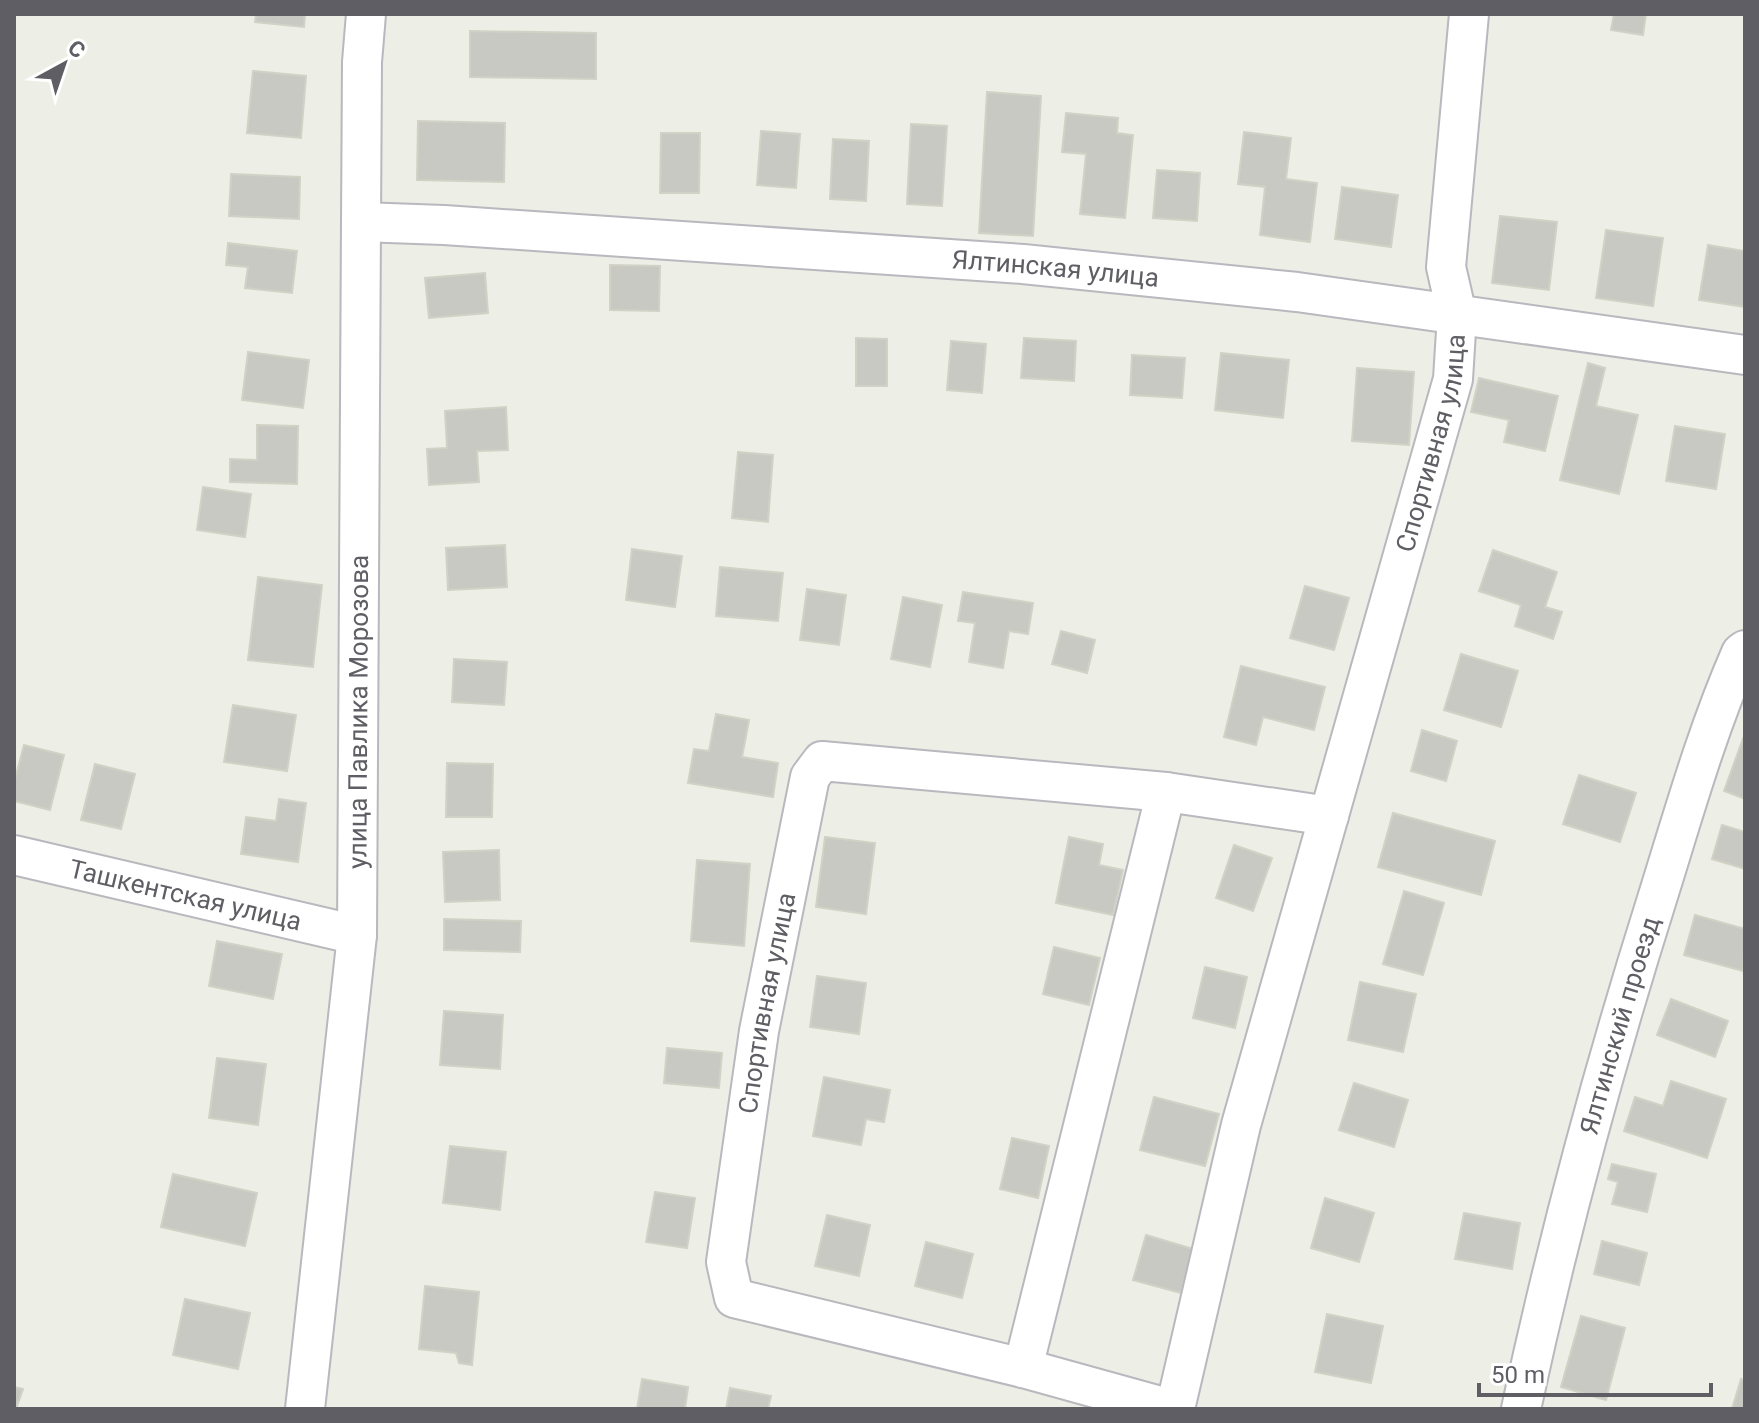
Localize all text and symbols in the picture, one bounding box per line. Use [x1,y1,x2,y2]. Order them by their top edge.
north arrow [24,24,104,104]
text: С [63,35,90,63]
street label: Ялтинская улица [951,244,1160,293]
street label: Спортивная улица [1390,333,1471,555]
street label: улица Павлика Морозова [342,555,374,869]
street label: Ташкентская улица [66,853,304,937]
street label: Спортивная улица [732,890,801,1115]
street label: Ялтинский проезд [1574,913,1666,1138]
scale bar [1479,1347,1711,1397]
text: 50 m [1491,1361,1545,1389]

